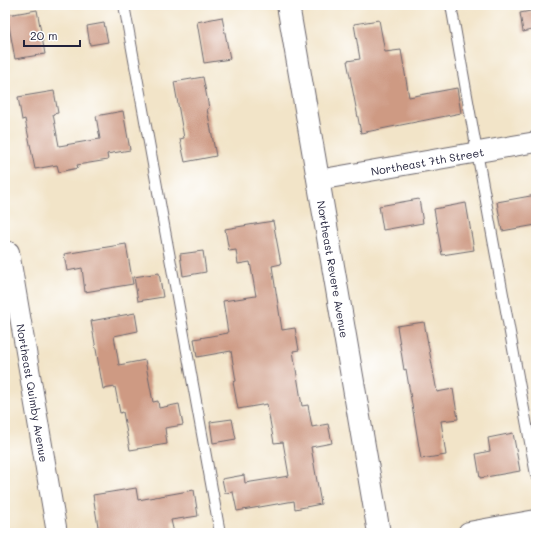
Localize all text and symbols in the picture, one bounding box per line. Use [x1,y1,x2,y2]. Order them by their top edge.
scale bar [24,22,80,48]
text: 20 m [30,27,58,43]
street label: Northeast 7th Street [370,144,485,178]
street label: Northeast Revere Avenue [314,199,353,339]
street label: Northeast Quimby Avenue [14,323,52,463]

